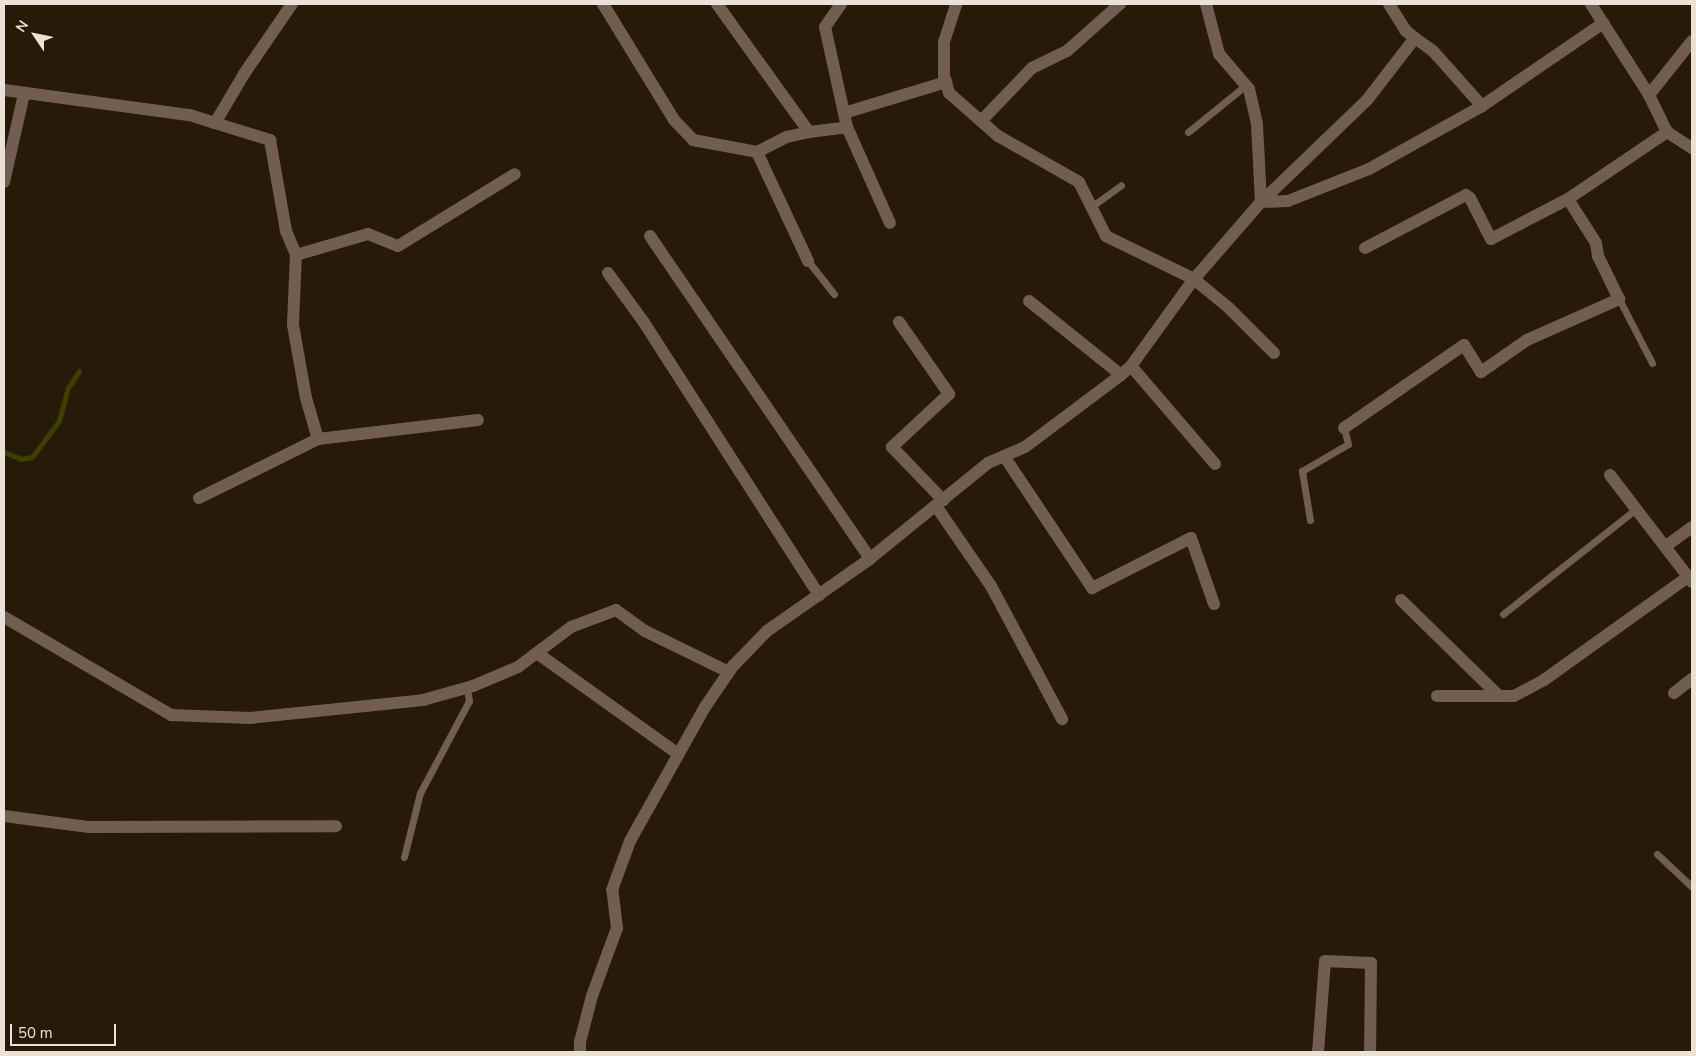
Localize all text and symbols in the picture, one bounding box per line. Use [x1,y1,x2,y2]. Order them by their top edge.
north arrow [10,10,60,60]
text: N [11,17,33,36]
scale bar [12,1014,119,1046]
text: 50 m [18,1023,53,1043]

